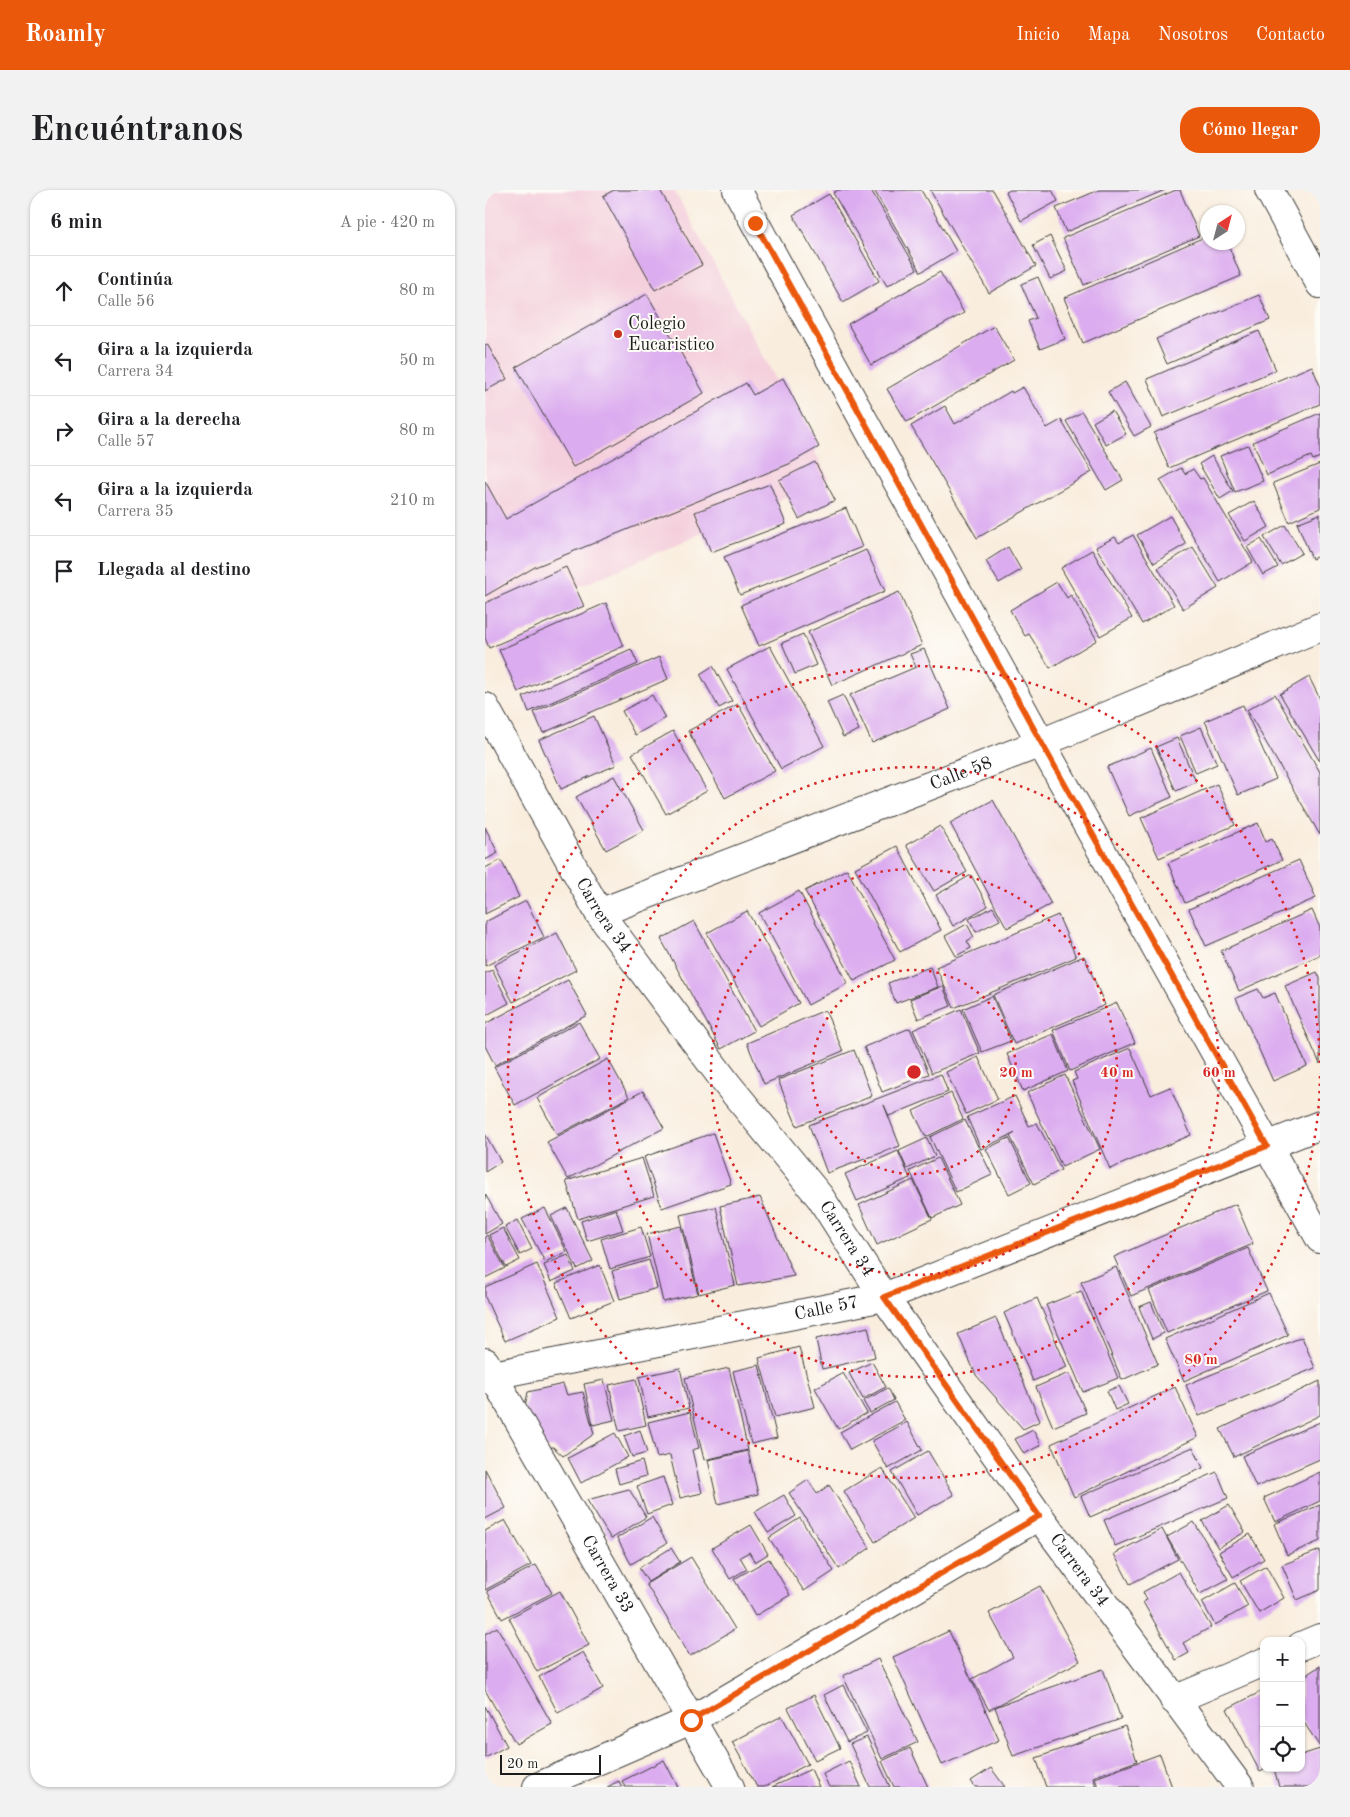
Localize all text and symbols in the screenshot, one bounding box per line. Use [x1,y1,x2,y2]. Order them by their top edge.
text: Roamly [25,23,106,47]
text: Inicio [1017,26,1060,44]
text: Mapa [1088,26,1130,44]
text: Nosotros [1158,26,1228,44]
text: Contacto [1256,26,1325,44]
button: Cómo llegar [1180,107,1320,153]
text: Encuéntranos [30,113,243,148]
north arrow [1200,205,1245,250]
text: 6 min [50,212,103,233]
route end [744,212,767,235]
text: A pie · 420 m [340,215,435,231]
text: Continúa [97,271,173,290]
icon: ahead [50,277,78,305]
text: 80 m [399,283,435,299]
text: Calle 56 [97,294,155,310]
place label: Colegio Eucaristico [628,315,715,354]
marker: Colegio Eucaristico [612,328,624,340]
text: Gira a la izquierda [97,341,253,360]
icon: left [50,347,78,375]
text: 50 m [399,353,435,369]
text: Carrera 34 [97,364,174,380]
text: Gira a la derecha [97,411,241,430]
icon: right [50,417,78,445]
text: 80 m [399,423,435,439]
text: Calle 57 [97,434,155,450]
text: Gira a la izquierda [97,481,253,500]
icon: left [50,487,78,515]
text: 210 m [390,493,435,509]
text: Carrera 35 [97,504,174,520]
icon: arrive [50,557,78,585]
text: Llegada al destino [97,561,251,580]
street label: Calle 58 [928,754,995,794]
street label: Carrera 34 [572,875,635,957]
centre of rings [905,1063,923,1081]
text: 20 m [999,1066,1033,1081]
text: 40 m [1100,1066,1134,1081]
text: 60 m [1202,1066,1236,1081]
street label: Carrera 34 [816,1198,878,1280]
street label: Calle 57 [793,1293,860,1324]
text: 80 m [1184,1353,1218,1368]
street label: Carrera 34 [1046,1530,1112,1610]
street label: Carrera 33 [578,1532,637,1616]
map controls [1260,1637,1305,1772]
button: + [1260,1637,1305,1682]
button: − [1260,1682,1305,1727]
route start [680,1709,703,1732]
button: locate [1260,1727,1305,1772]
scale bar [500,1752,601,1775]
text: 20 m [507,1757,538,1771]

